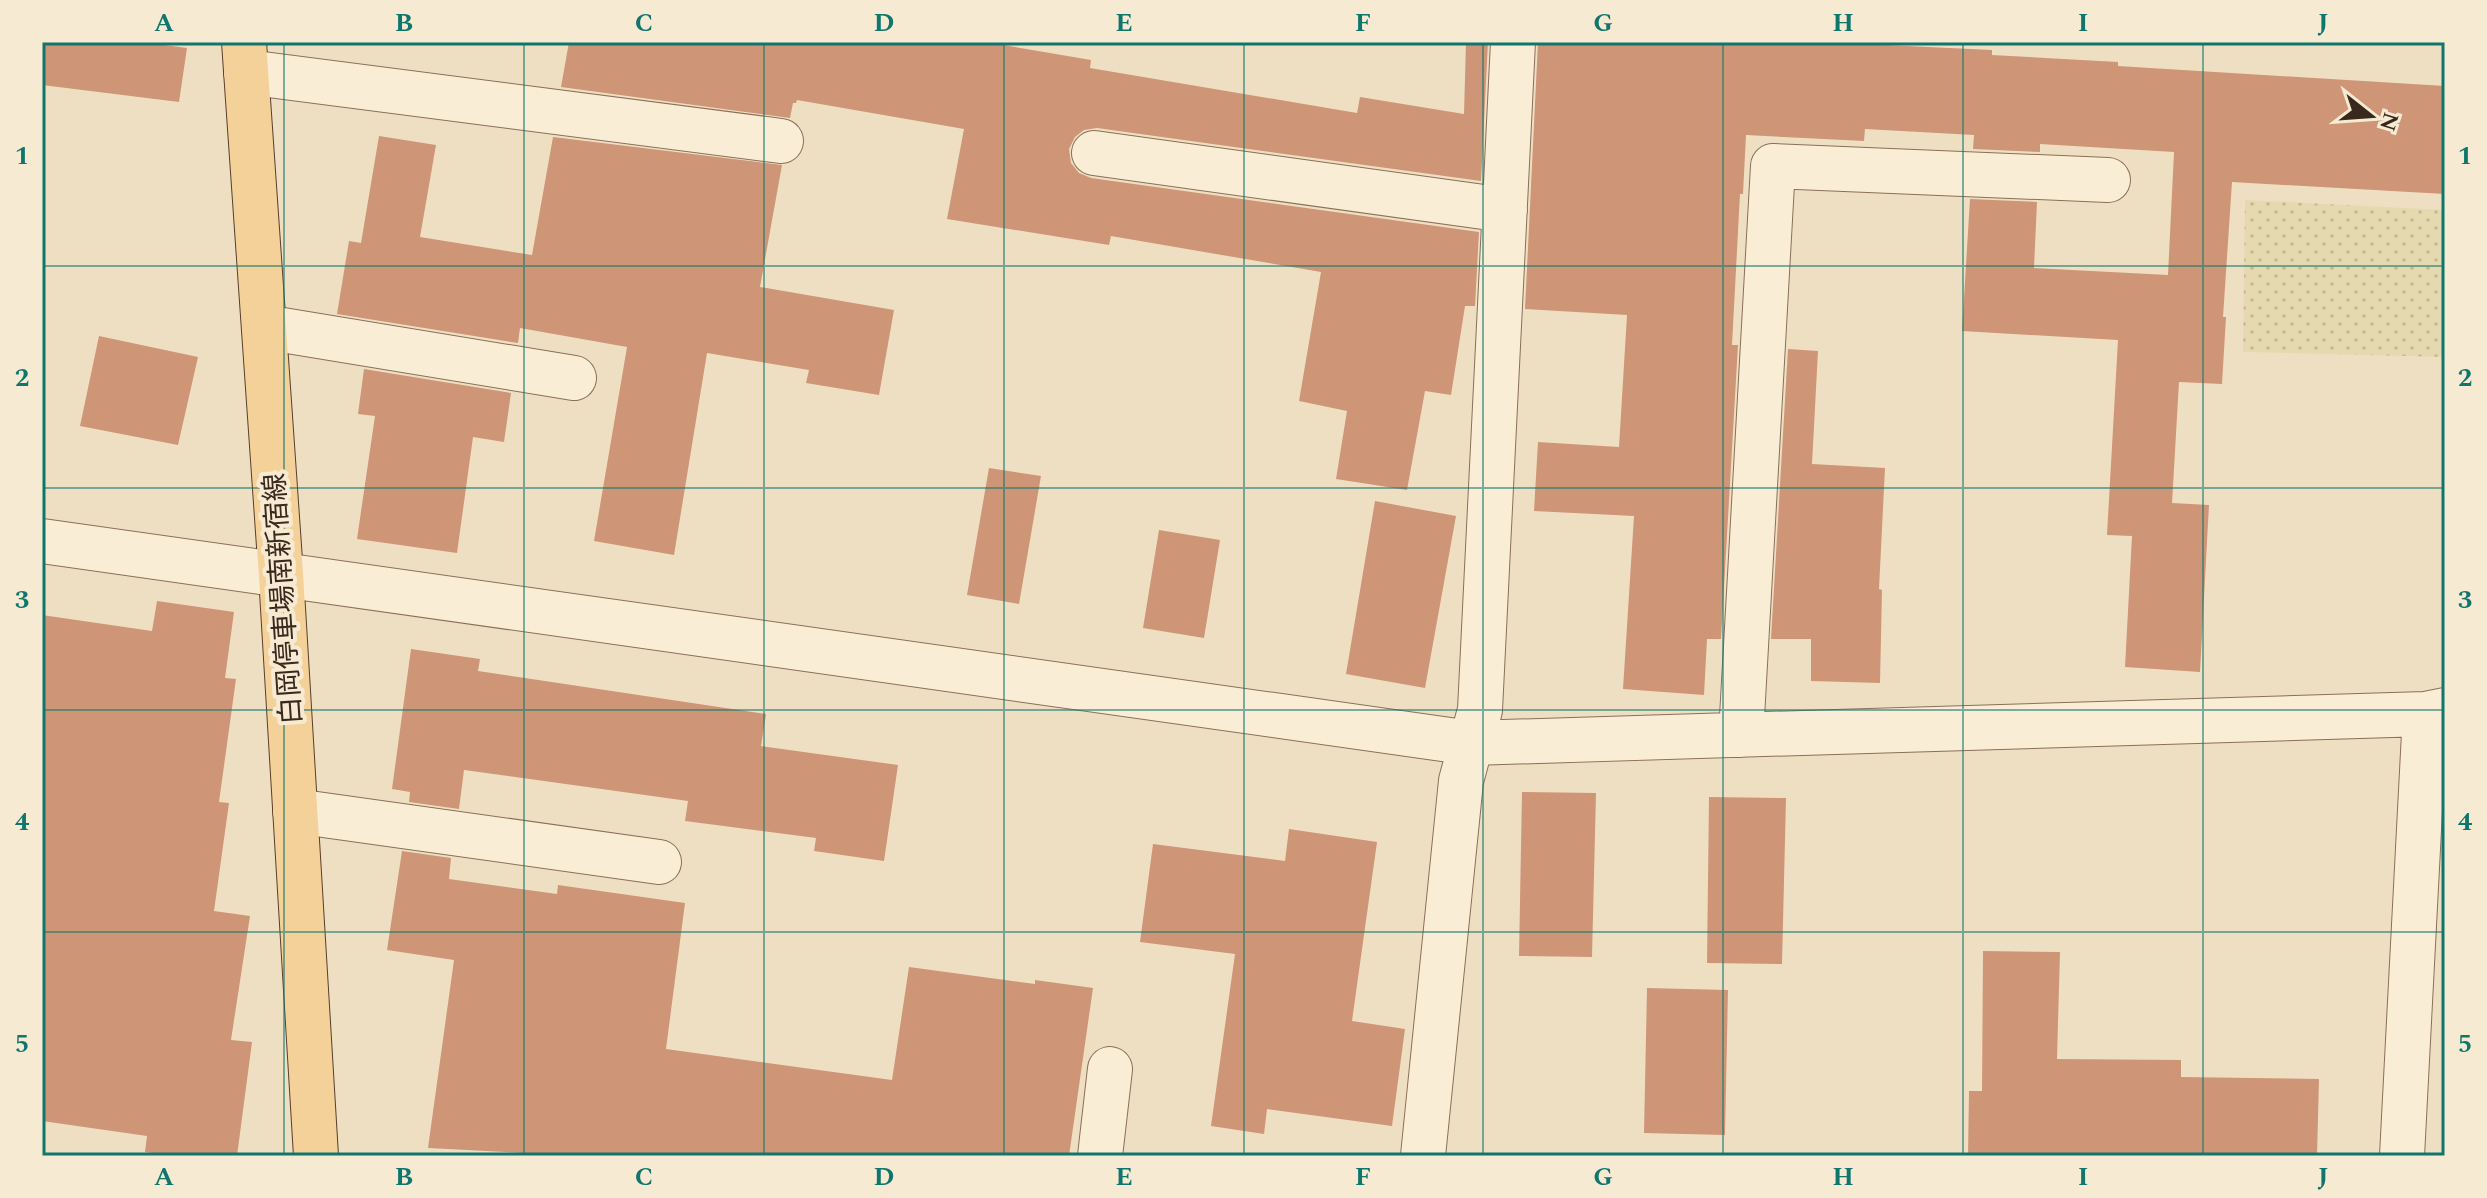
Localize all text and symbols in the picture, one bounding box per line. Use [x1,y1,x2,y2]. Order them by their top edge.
text: A [154,3,174,43]
text: B [395,3,413,43]
text: C [635,3,653,43]
text: D [874,3,894,43]
text: E [1115,3,1133,43]
text: F [1355,3,1371,43]
text: G [1593,3,1613,43]
text: H [1832,3,1854,43]
text: I [2078,3,2088,43]
text: J [2317,3,2329,43]
north arrow [2331,76,2411,156]
text: N [2370,108,2407,135]
text: 1 [15,136,29,176]
text: 1 [2458,136,2472,176]
text: 2 [15,358,29,398]
text: 2 [2458,358,2472,398]
street label: 白岡停車場南新宿線 [253,472,314,726]
text: 3 [15,580,29,620]
text: 3 [2458,580,2472,620]
text: 4 [15,802,30,842]
text: 4 [2458,802,2473,842]
text: 5 [15,1024,29,1064]
text: 5 [2458,1024,2472,1064]
text: A [154,1157,174,1197]
text: B [395,1157,413,1197]
text: C [635,1157,653,1197]
text: D [874,1157,894,1197]
text: E [1115,1157,1133,1197]
text: F [1355,1157,1371,1197]
text: G [1593,1157,1613,1197]
text: H [1832,1157,1854,1197]
text: I [2078,1157,2088,1197]
text: J [2317,1157,2329,1197]

